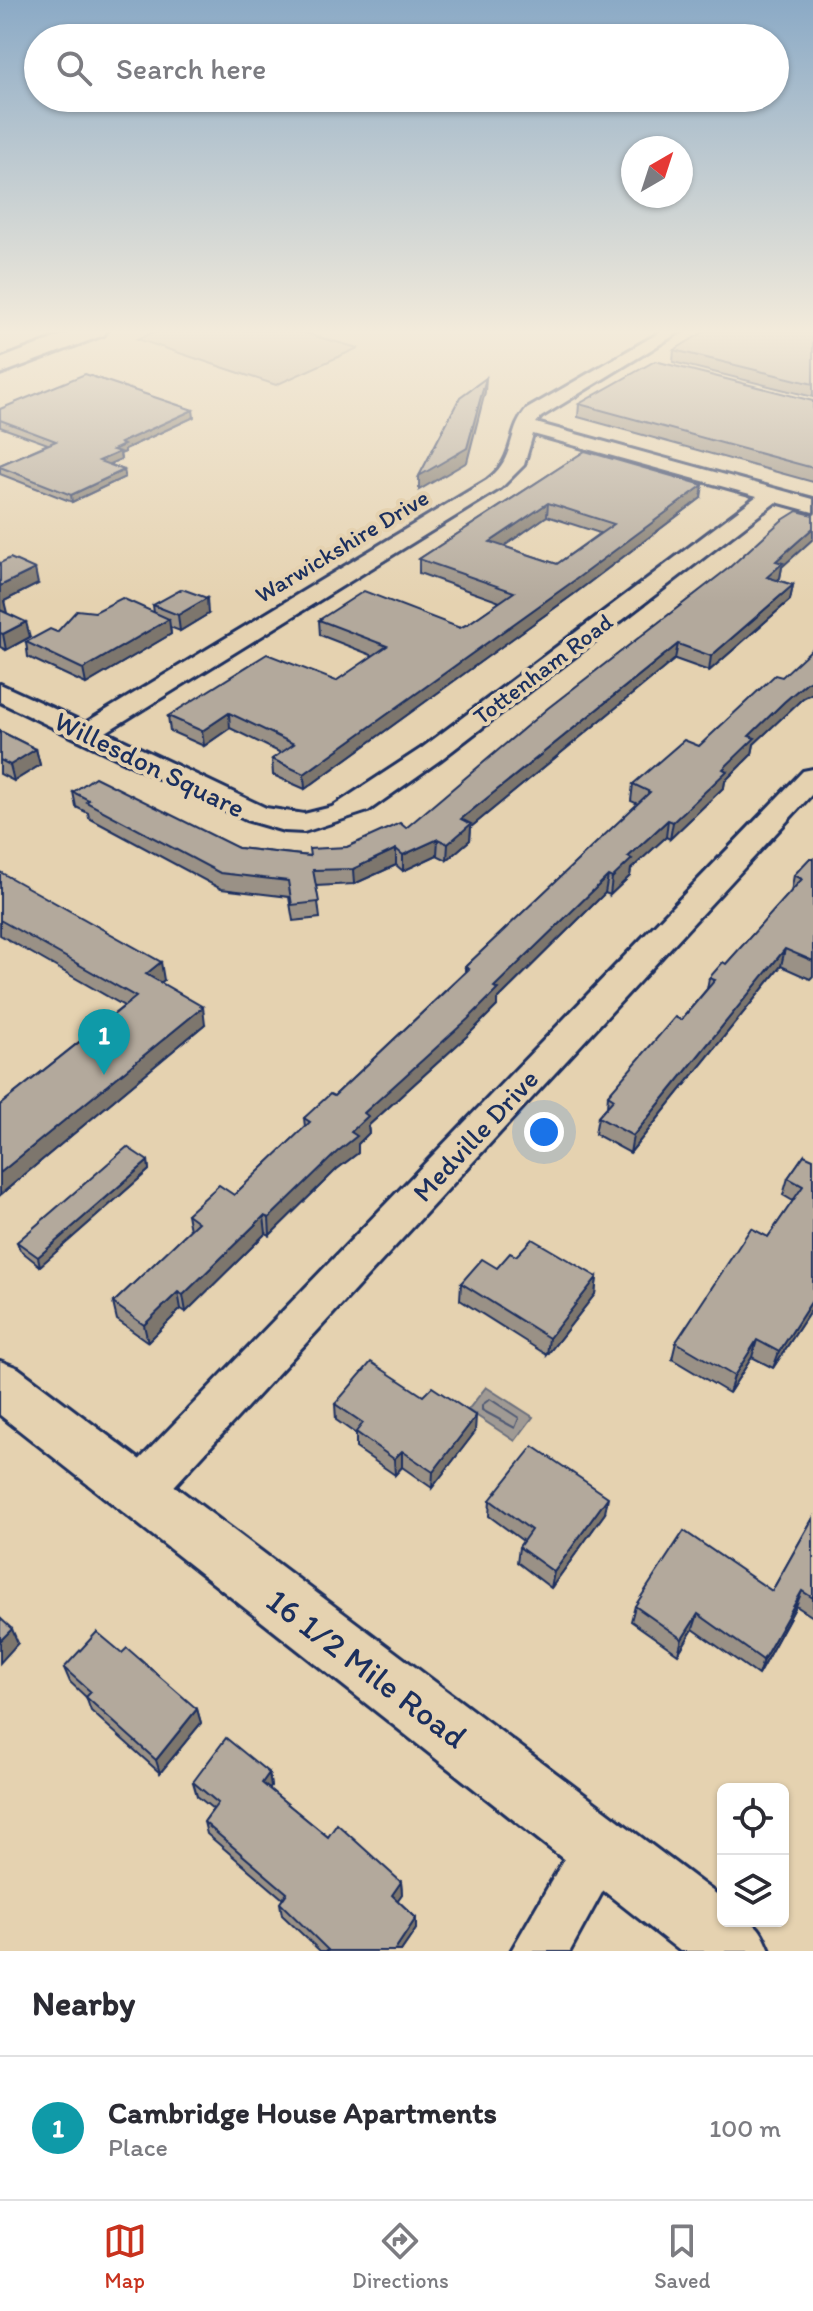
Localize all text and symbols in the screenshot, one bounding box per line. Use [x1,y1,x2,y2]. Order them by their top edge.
search box [24,24,789,112]
icon: search [52,46,96,90]
text: Search here [116,50,266,87]
north arrow [621,136,693,208]
street label: Warwickshire Drive [250,482,434,609]
street label: Tottenham Road [467,607,618,731]
street label: Willesdon Square [49,703,251,825]
pin: 1 [78,1009,130,1075]
street label: Medville Drive [405,1062,545,1208]
your location [524,1112,564,1152]
street label: 16 1/2 Mile Road [258,1580,475,1757]
map controls [717,1783,789,1927]
button: locate [717,1783,789,1855]
button: layers [717,1855,789,1927]
text: Nearby [32,1983,135,2024]
text: Cambridge House Apartments [108,2094,497,2131]
text: 1 [52,2112,64,2144]
text: 100 m [709,2112,781,2144]
text: Place [108,2131,168,2163]
tab: Map [103,2219,147,2294]
tab: Directions [352,2219,449,2294]
tab: Saved [654,2219,710,2294]

